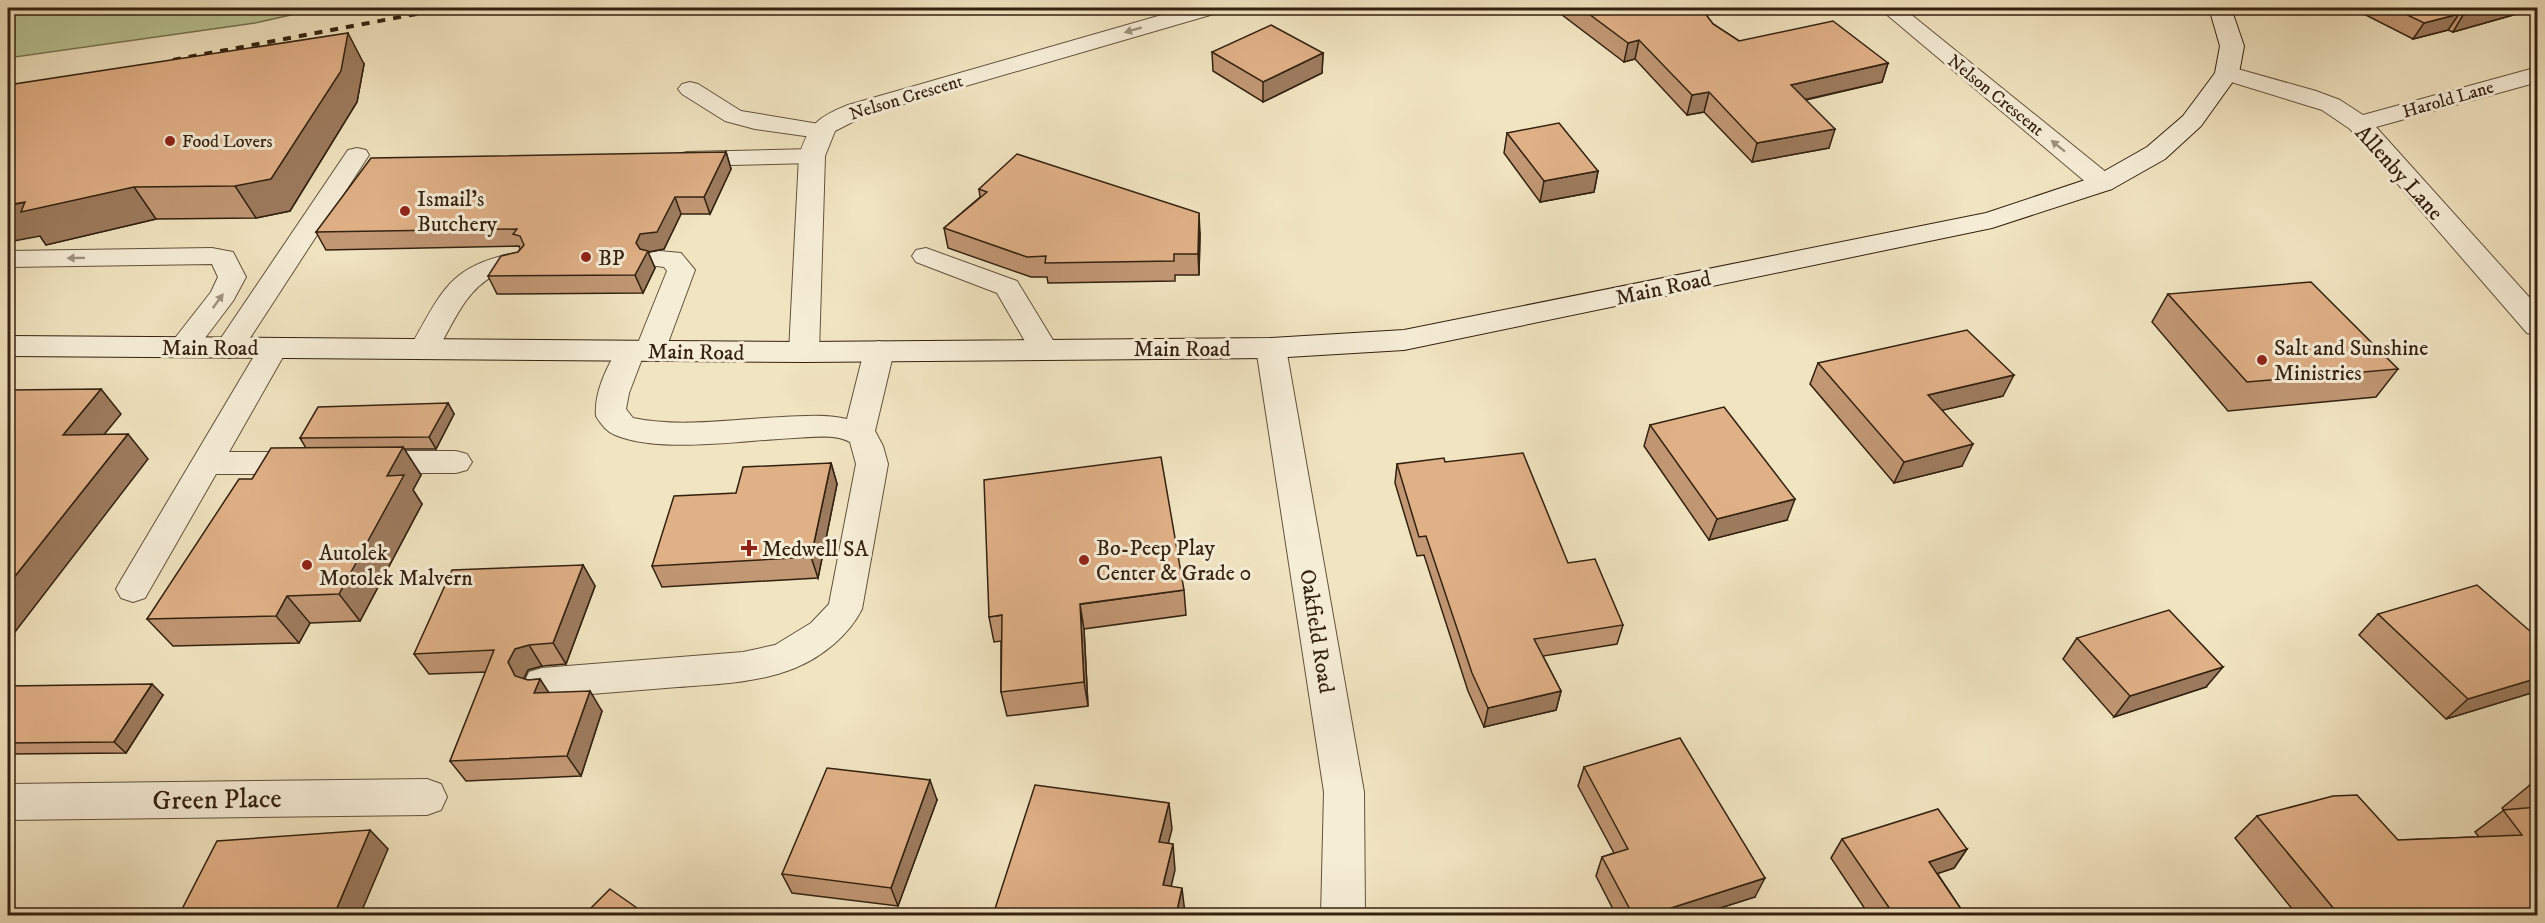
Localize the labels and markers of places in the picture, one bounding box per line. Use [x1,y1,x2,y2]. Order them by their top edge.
place label: Food Lovers [182,131,273,153]
marker: Food Lovers [163,134,177,148]
place label: Ismail's Butchery [417,186,498,238]
marker: Ismail's Butchery [398,204,412,218]
place label: BP [598,245,625,272]
marker: BP [579,250,593,264]
place label: Salt and Sunshine Ministries [2274,335,2428,387]
marker: Salt and Sunshine Ministries [2255,353,2269,367]
place label: Bo-Peep Play Center & Grade 0 [1096,535,1251,587]
place label: Medwell SA [762,536,869,563]
marker: Medwell SA [740,539,758,557]
place label: Autolek Motolek Malvern [319,540,473,592]
marker: Bo-Peep Play Center & Grade 0 [1077,553,1091,567]
marker: Autolek Motolek Malvern [300,558,314,572]

